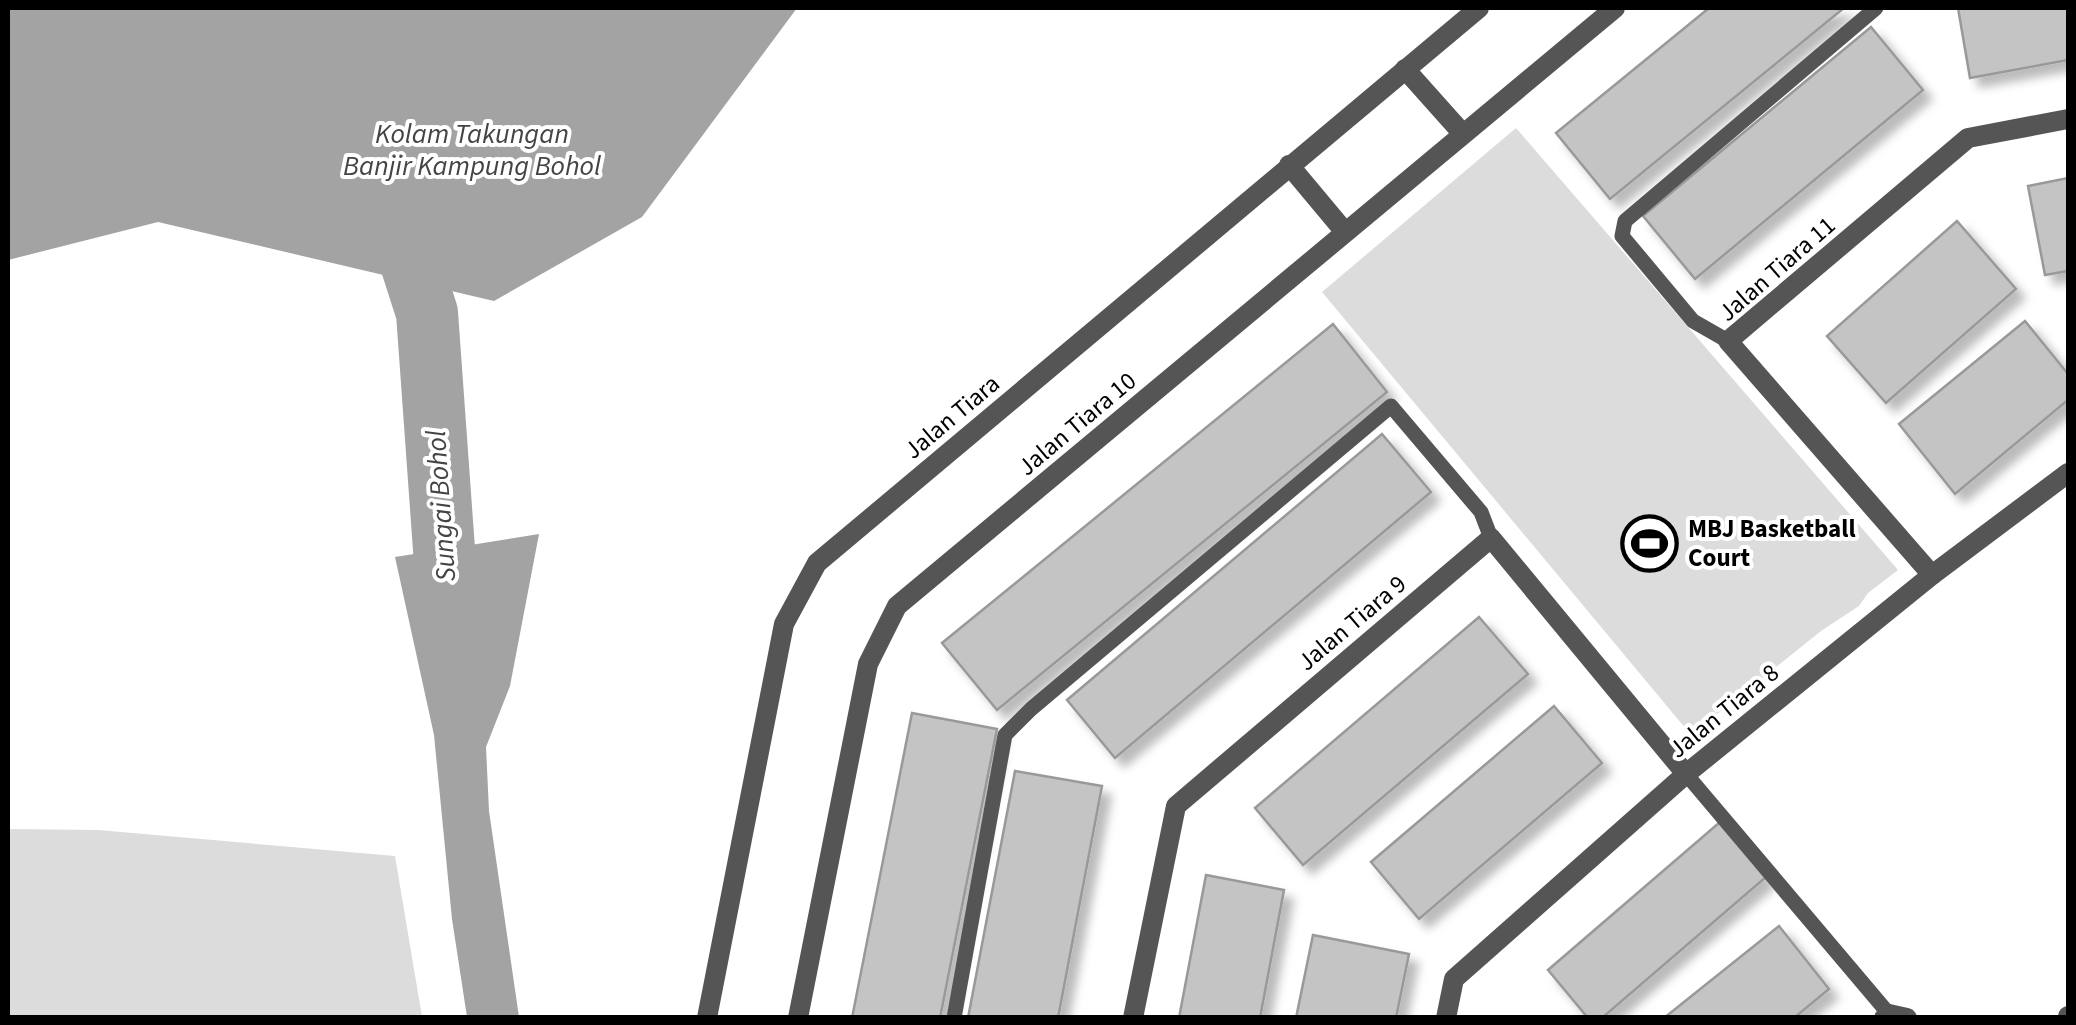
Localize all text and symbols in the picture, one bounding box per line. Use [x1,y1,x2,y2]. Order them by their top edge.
water label: Kolam Takungan Banjir Kampung Bohol [343,114,601,186]
street label: Jalan Tiara 11 [1711,208,1843,330]
street label: Jalan Tiara 10 [1010,364,1144,484]
street label: Jalan Tiara [896,366,1008,468]
water label: Sungai Bohol [416,429,466,583]
place label: MBJ Basketball Court [1688,511,1856,576]
sports icon: MBJ Basketball Court [1619,513,1679,573]
street label: Jalan Tiara 9 [1290,567,1414,679]
street label: Jalan Tiara 8 [1661,655,1787,767]

